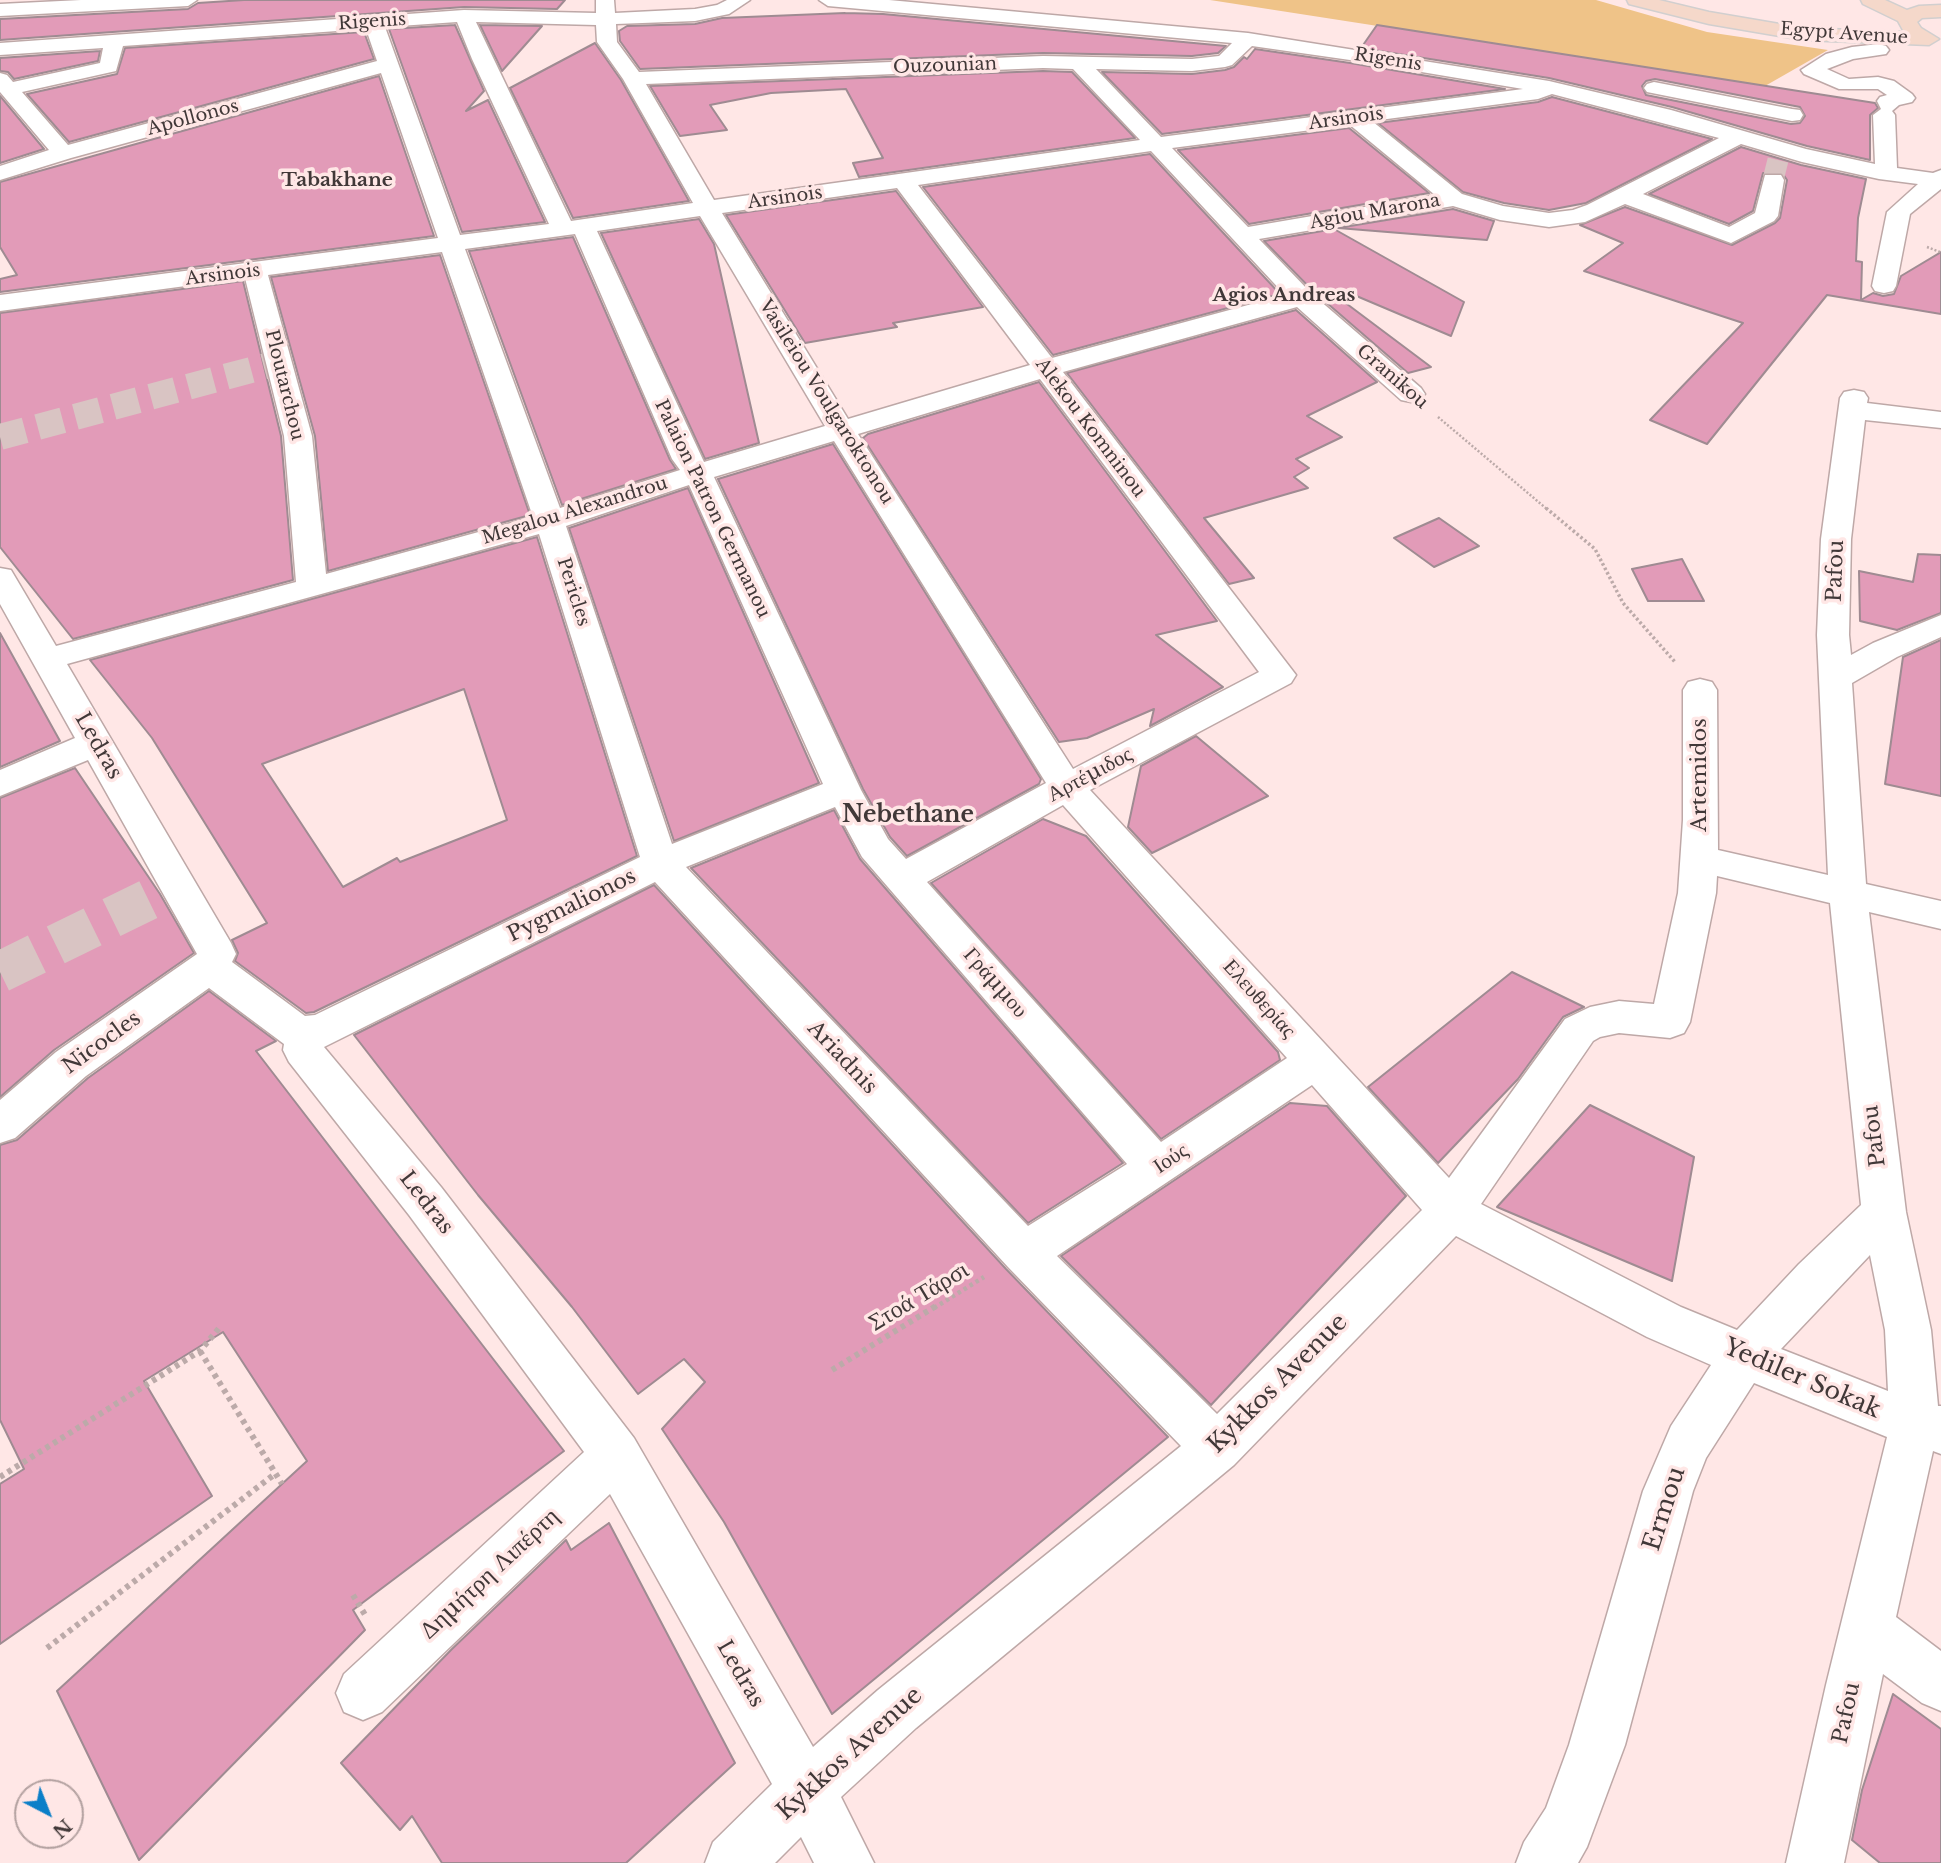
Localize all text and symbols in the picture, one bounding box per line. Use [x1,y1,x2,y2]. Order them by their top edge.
street label: Rigenis [337,9,407,35]
street label: Egypt Avenue [1779,19,1909,49]
street label: Rigenis [1353,44,1423,76]
street label: Ouzounian [893,53,997,79]
street label: Apollonos [145,95,241,141]
street label: Arsinois [1307,103,1385,135]
district label: Tabakhane [281,170,393,192]
street label: Arsinois [746,182,824,214]
street label: Agiou Marona [1308,190,1442,234]
street label: Arsinois [184,260,262,290]
district label: Agios Andreas [1213,285,1355,307]
street label: Vasileiou Voulgaroktonou [754,296,898,508]
street label: Ploutarchou [260,328,308,442]
street label: Granikou [1352,340,1432,414]
street label: Alekou Komninou [1031,354,1149,502]
street label: Palaion Patron Germanou [650,396,774,622]
street label: Megalou Alexandrou [480,472,670,550]
street label: Pafou [1822,540,1850,602]
street label: Pericles [552,555,594,629]
street label: Ledras [69,708,127,784]
street label: Artemidos [1687,718,1713,832]
street label: Αρτέμιδος [1043,742,1137,808]
district label: Nebethane [842,802,974,830]
street label: Pygmalionos [504,864,640,948]
street label: Γράμμου [958,943,1032,1023]
street label: Ελευθερίας [1217,955,1301,1043]
street label: Nicocles [58,1006,146,1080]
street label: Ariadnis [802,1016,882,1100]
street label: Pafou [1859,1104,1891,1168]
street label: Ιούς [1149,1138,1193,1180]
street label: Ledras [394,1167,458,1239]
street label: Στοά Τάρσι [864,1256,974,1338]
street label: Kykkos Avenue [1202,1308,1354,1460]
street label: Yediler Sokak [1719,1333,1885,1425]
street label: Ermou [1638,1463,1692,1555]
street label: Δημήτρη Λιπέρτη [415,1502,565,1646]
street label: Ledras [711,1636,769,1712]
street label: Pafou [1828,1680,1866,1746]
street label: Kykkos Avenue [771,1681,929,1827]
north arrow [14,1779,84,1849]
text: N [48,1814,76,1843]

